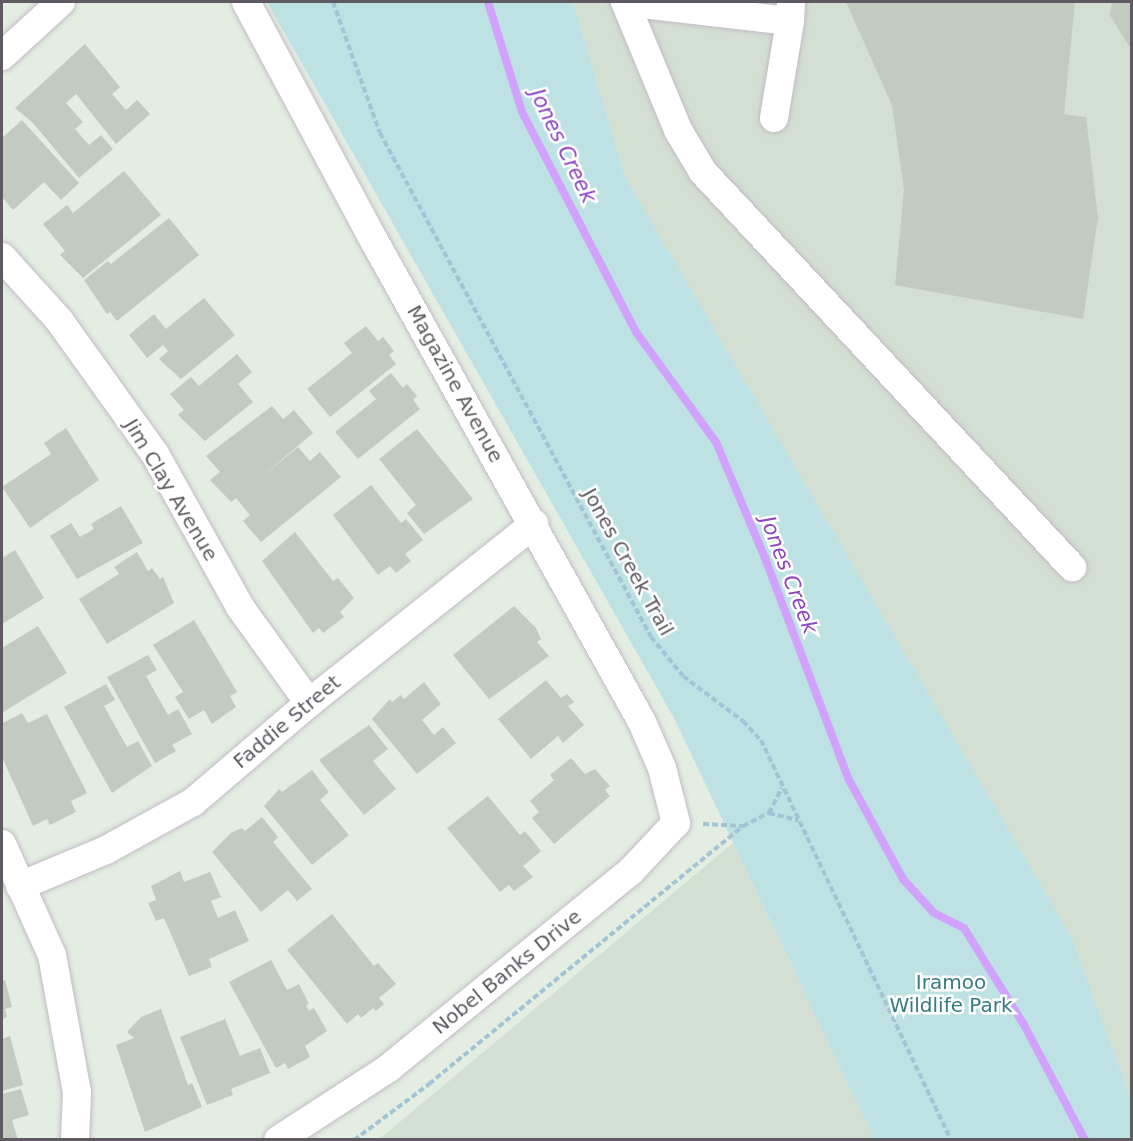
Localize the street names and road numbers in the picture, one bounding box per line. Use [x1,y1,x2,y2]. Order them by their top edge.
street label: Magazine Avenue [402,301,508,467]
street label: Jim Clay Avenue [119,415,223,565]
street label: Jones Creek Trail [577,484,679,640]
street label: Faddie Street [229,670,345,774]
street label: Nobel Banks Drive [428,905,586,1039]

